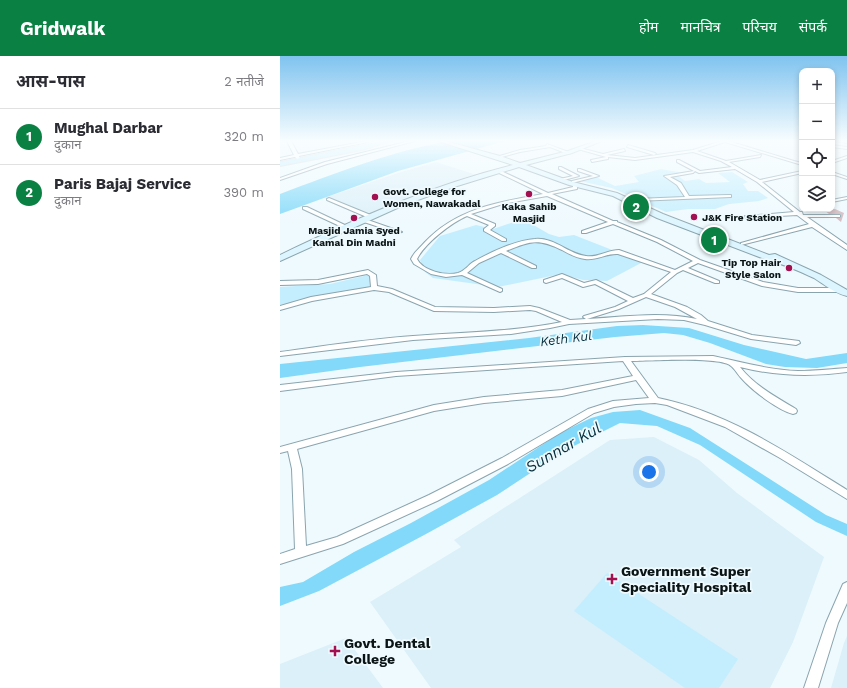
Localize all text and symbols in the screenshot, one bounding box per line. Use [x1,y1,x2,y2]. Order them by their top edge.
text: Gridwalk [20,17,105,40]
text: होम [639,19,658,35]
text: मानचित्र [680,19,721,35]
text: परिचय [743,19,777,35]
text: संपर्क [799,19,827,35]
map controls [799,68,835,212]
button: + [799,68,835,104]
text: आस-पास [16,71,85,91]
text: 2 नतीजे [224,74,264,89]
button: − [799,104,835,140]
text: Mughal Darbar [54,119,163,137]
text: 1 [26,129,32,144]
text: 320 m [224,129,264,144]
text: दुकान [54,137,81,152]
button: locate [799,140,835,176]
text: Paris Bajaj Service [54,175,191,193]
button: layers [799,176,835,212]
text: 2 [25,185,33,200]
text: 390 m [223,185,264,200]
place label: Govt. College for Women, Nawakadal [383,186,481,209]
marker: Kaka Sahib Masjid [524,189,534,199]
marker: Govt. College for Women, Nawakadal [370,192,380,202]
pin: 2 [623,192,649,222]
text: दुकान [54,193,81,208]
place label: Kaka Sahib Masjid [502,201,556,224]
marker: J&K Fire Station [689,212,699,222]
place label: J&K Fire Station [702,212,782,223]
marker: Masjid Jamia Syed Kamal Din Madni [349,213,359,223]
place label: Masjid Jamia Syed Kamal Din Madni [308,225,400,248]
pin: 1 [701,225,727,255]
place label: Tip Top Hair Style Salon [722,257,782,280]
marker: Tip Top Hair Style Salon [784,263,794,273]
water label: Keth Kul [539,328,593,349]
water label: Sunnar Kul [522,418,605,477]
your location [639,462,659,482]
place label: Government Super Speciality Hospital [621,563,752,595]
marker: Government Super Speciality Hospital [606,573,618,585]
place label: Govt. Dental College [344,635,431,667]
marker: Govt. Dental College [329,645,341,657]

